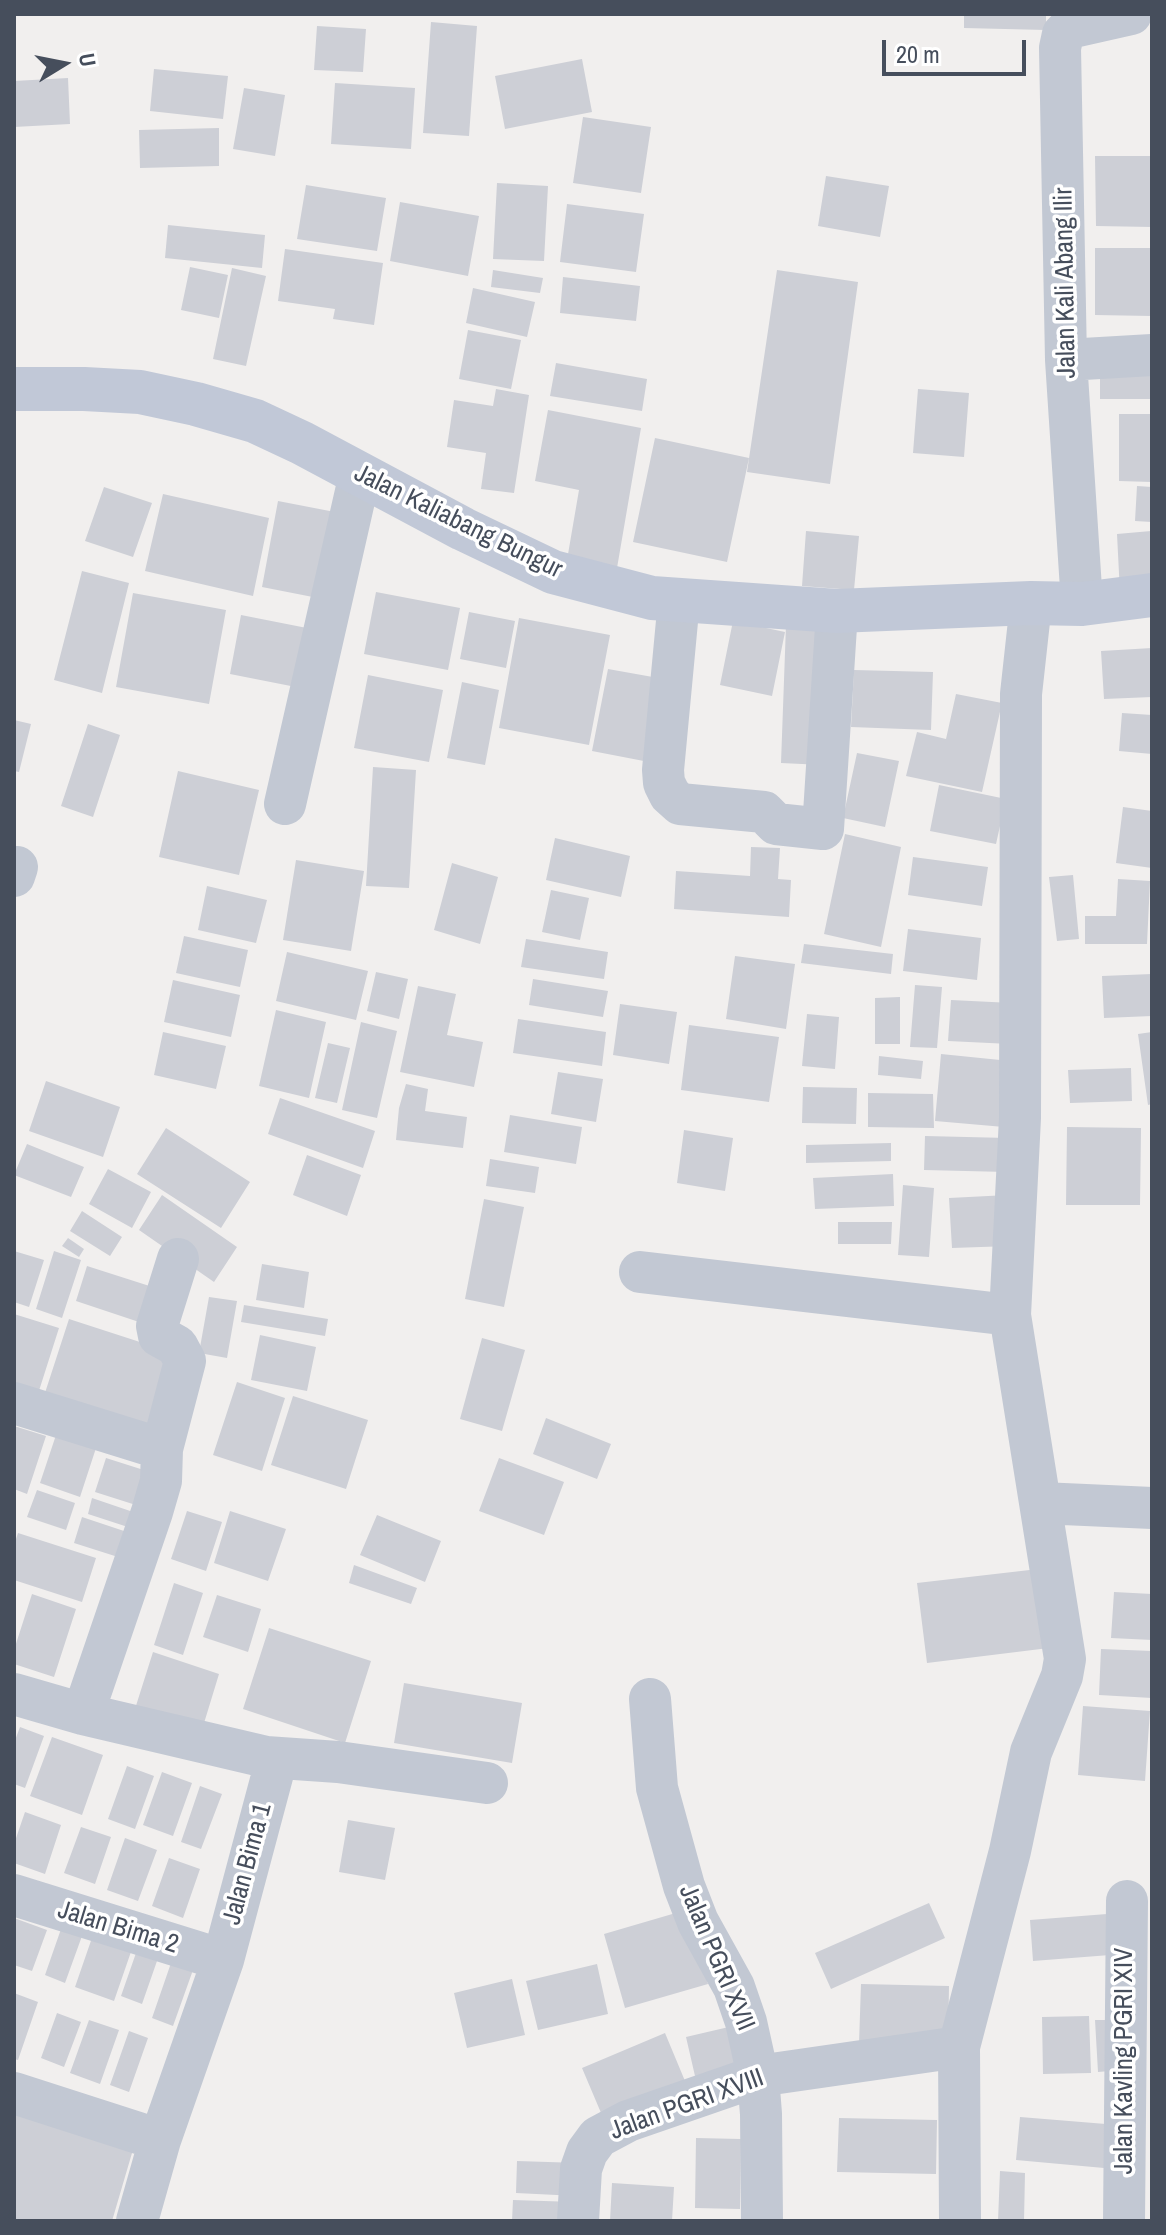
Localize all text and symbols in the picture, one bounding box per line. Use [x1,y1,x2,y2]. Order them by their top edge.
north arrow [24,24,104,104]
scale bar [886,24,1030,74]
text: 20 m [896,38,940,70]
text: U [72,51,104,69]
street label: Jalan Kali Abang Ilir [1049,187,1083,379]
street label: Jalan Kaliabang Bungur [349,458,567,586]
street label: Jalan Bima 1 [217,1800,279,1928]
street label: Jalan PGRI XVII [671,1880,761,2036]
street label: Jalan Bima 2 [54,1895,182,1961]
street label: Jalan Kavling PGRI XIV [1109,1948,1141,2174]
street label: Jalan PGRI XVIII [606,2063,768,2147]

